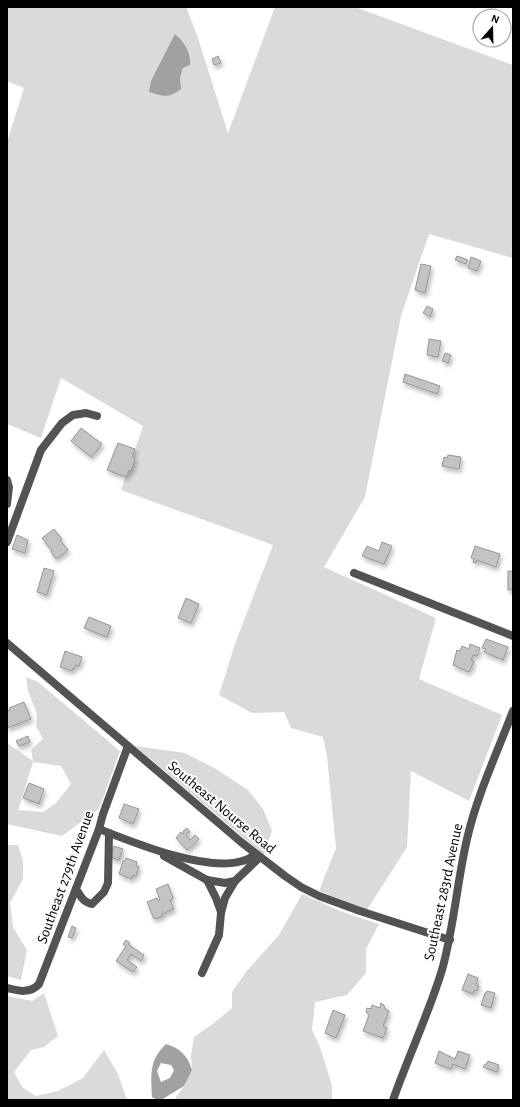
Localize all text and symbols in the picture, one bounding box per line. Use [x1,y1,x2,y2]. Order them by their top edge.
north arrow [472,8,512,48]
text: N [490,13,501,26]
street label: Southeast Nourse Road [165,758,279,857]
street label: Southeast 279th Avenue [34,809,96,945]
street label: Southeast 283rd Avenue [422,822,465,962]

